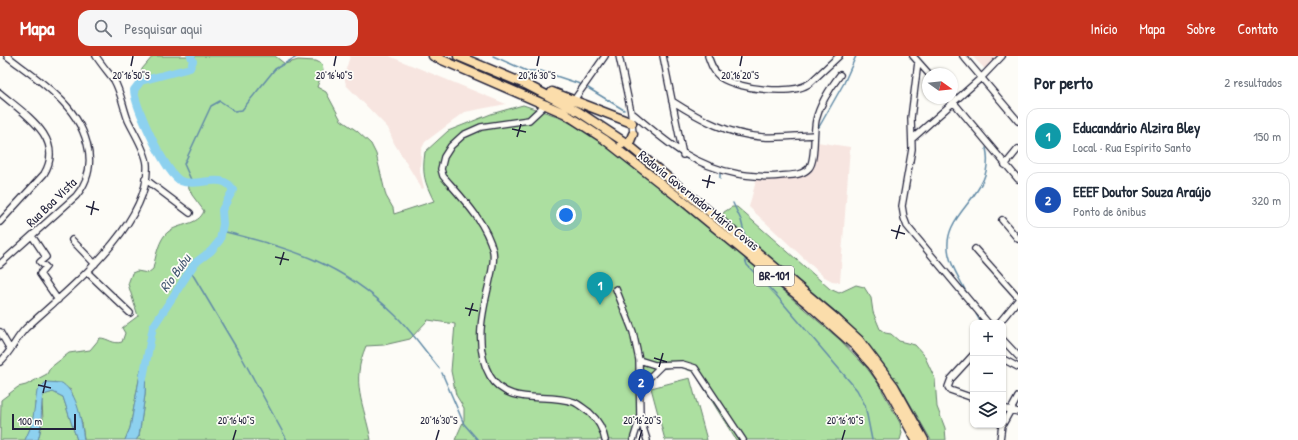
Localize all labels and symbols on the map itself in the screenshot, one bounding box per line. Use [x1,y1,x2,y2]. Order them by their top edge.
north arrow [922,68,958,104]
text: 20°16'50"S [112,69,150,82]
text: 20°16'40"S [316,69,353,82]
text: 20°16'30"S [518,69,556,82]
text: 20°16'20"S [721,69,759,82]
street label: Rodovia Governador Mário Covas [635,146,763,254]
street label: Rua Boa Vista [22,173,80,231]
your location [556,205,576,225]
water label: Rio Bubu [154,249,196,295]
road number: BR-101 [754,266,794,286]
pin: 1 [587,272,613,305]
pin: 2 [628,369,654,402]
scale bar [12,412,76,431]
text: 20°16'40"S [218,414,255,427]
text: 20°16'30"S [420,414,458,427]
text: 20°16'20"S [623,414,661,427]
text: 20°16'10"S [827,414,864,427]

